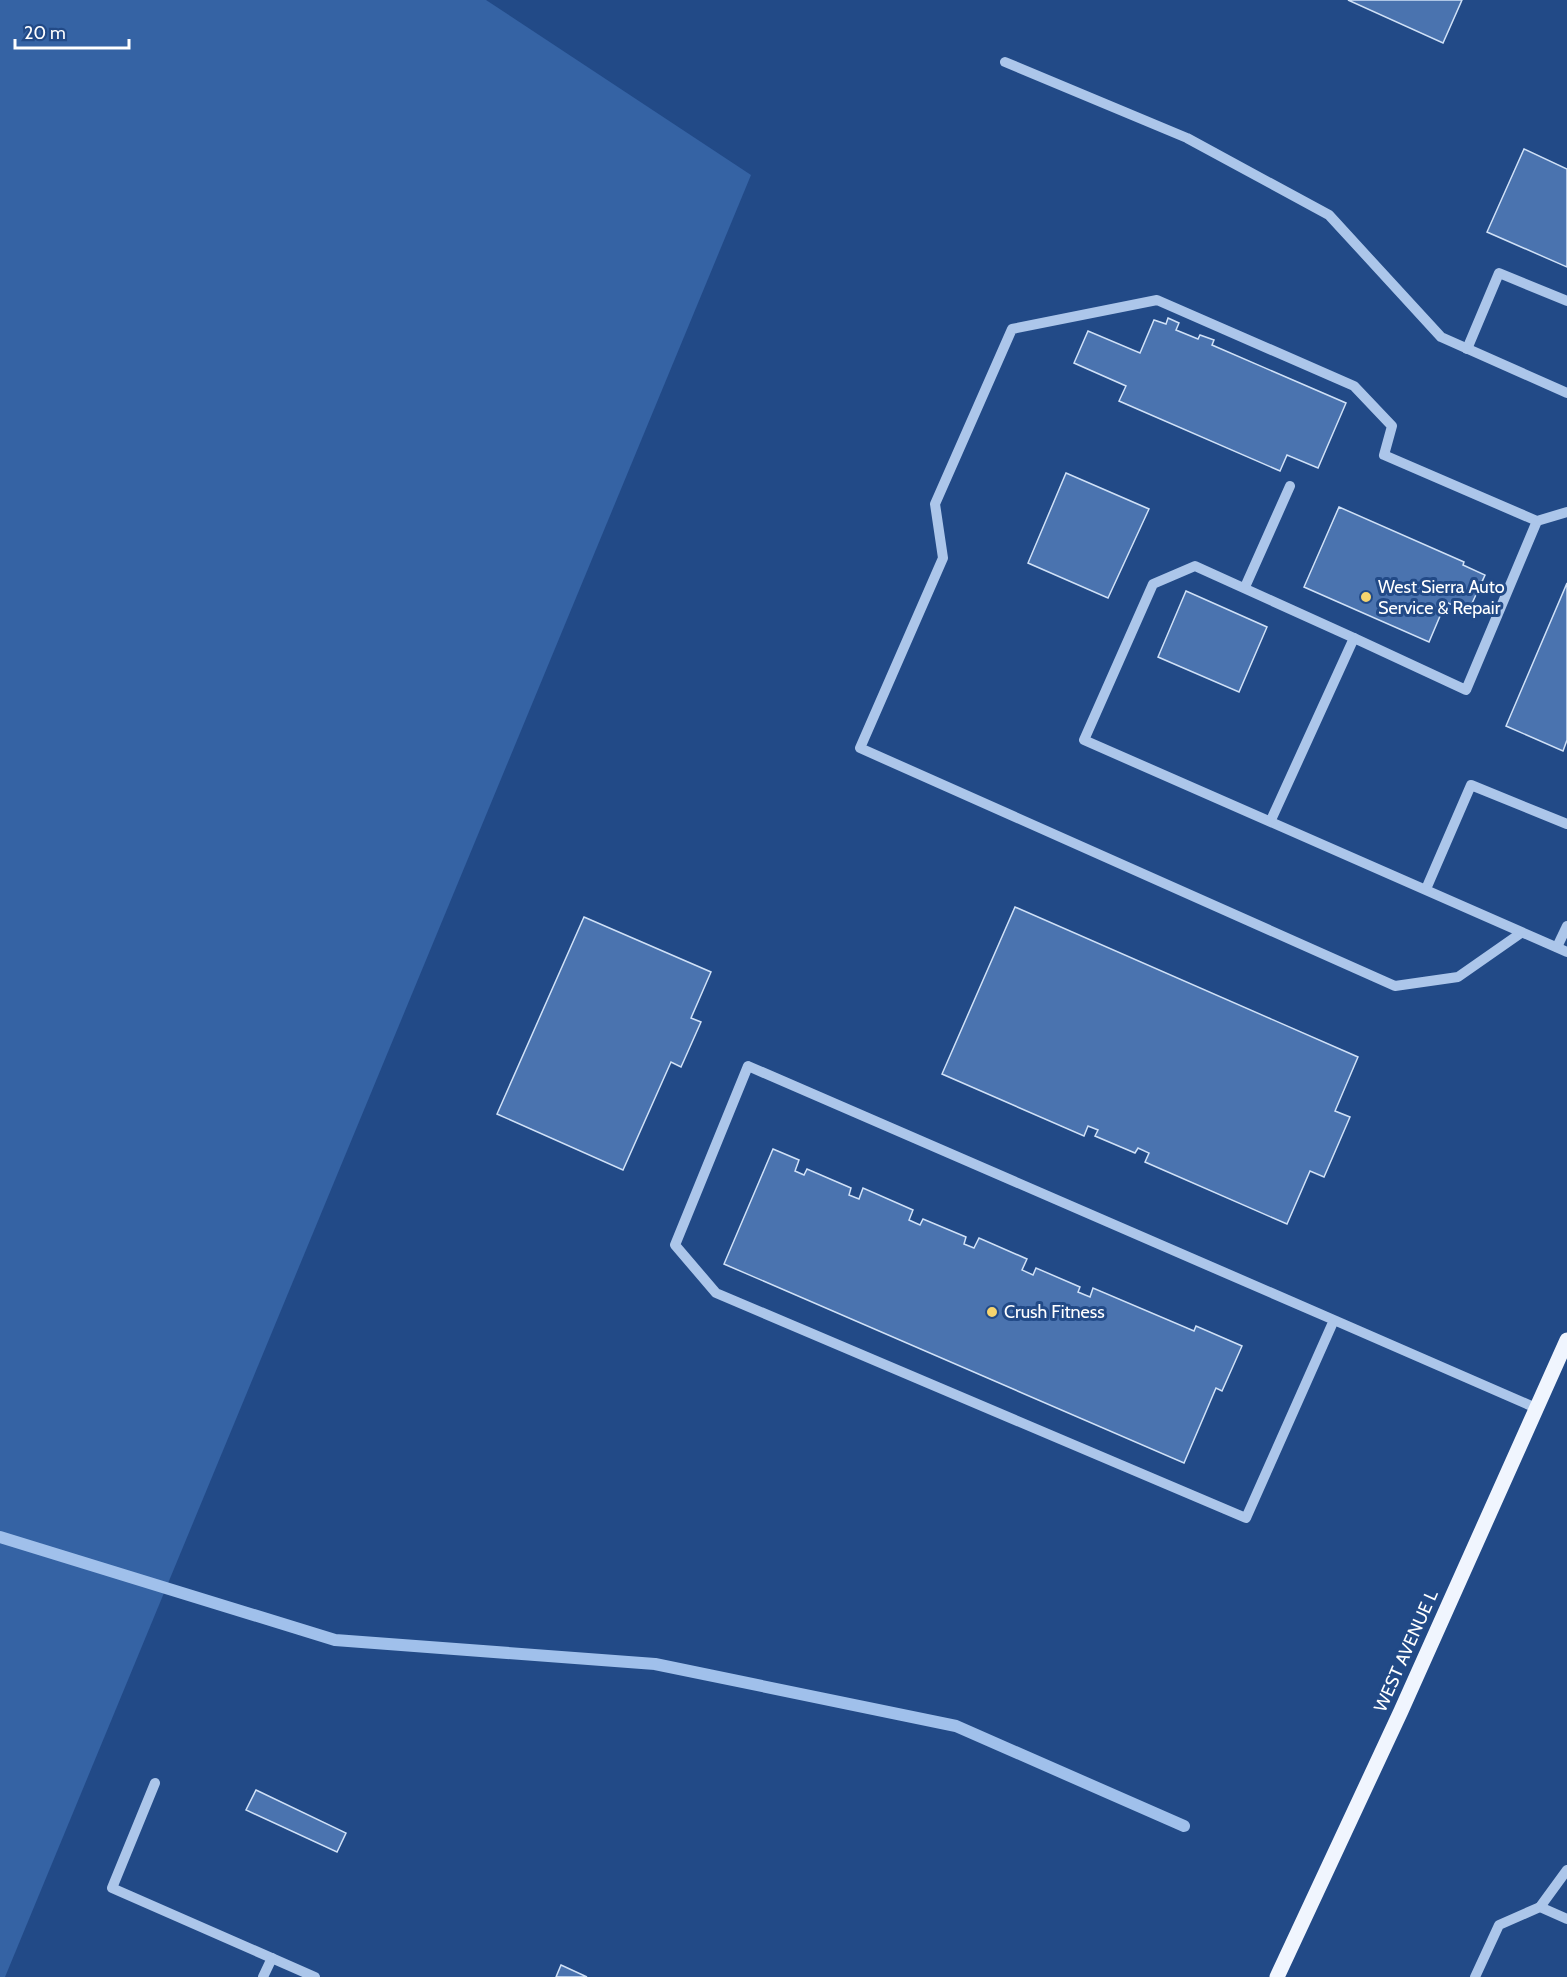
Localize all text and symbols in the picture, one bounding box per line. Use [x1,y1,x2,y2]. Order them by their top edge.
scale bar [15,12,129,50]
text: 20 m [24,22,66,44]
place label: West Sierra Auto Service & Repair [1378,576,1505,619]
marker: West Sierra Auto Service & Repair [1359,590,1373,604]
place label: Crush Fitness [1004,1301,1105,1323]
marker: Crush Fitness [985,1305,999,1319]
street label: WEST AVENUE L [1369,1587,1443,1715]

